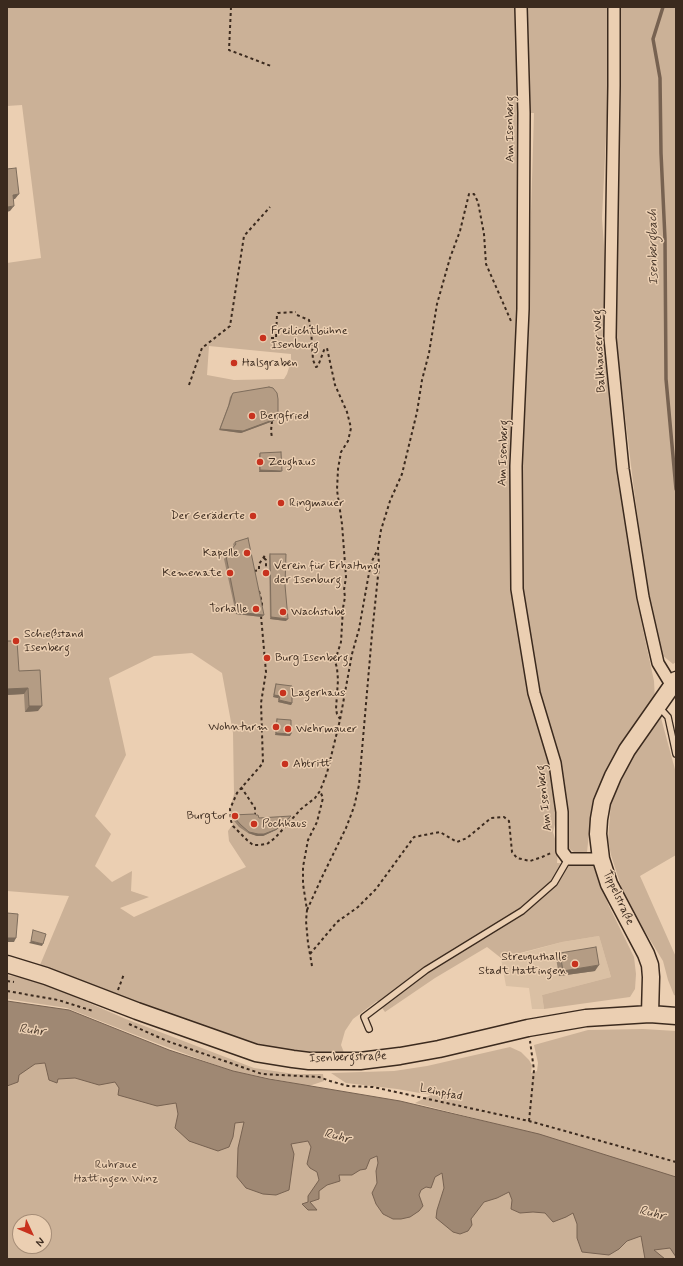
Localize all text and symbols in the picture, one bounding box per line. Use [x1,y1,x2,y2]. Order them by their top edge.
street label: Am Isenberg [503,96,517,162]
water label: Isenbergbach [646,209,662,285]
street label: Balkhauser Weg [591,309,609,393]
place label: Freilichtbühne Isenburg [271,324,348,352]
marker: Freilichtbühne Isenburg [258,333,268,343]
place label: Halsgraben [242,356,298,370]
marker: Halsgraben [229,358,239,368]
place label: Bergfried [260,409,309,423]
marker: Bergfried [247,411,257,421]
street label: Am Isenberg [496,420,512,486]
place label: Zeughaus [268,455,316,469]
marker: Zeughaus [255,457,265,467]
place label: Ringmauer [289,496,344,510]
marker: Ringmauer [276,498,286,508]
place label: Der Geräderte [171,509,245,523]
marker: Der Geräderte [248,511,258,521]
place label: Kapelle [203,546,239,560]
marker: Kapelle [242,548,252,558]
place label: Verein für Erhaltung der Isenburg [274,559,379,587]
place label: Kemenate [162,566,222,580]
marker: Kemenate [225,568,235,578]
marker: Verein für Erhaltung der Isenburg [261,568,271,578]
place label: Torhalle [209,602,248,616]
marker: Torhalle [251,604,261,614]
place label: Wachstube [291,605,345,619]
marker: Wachstube [278,607,288,617]
place label: Schießstand Isenberg [24,627,83,655]
marker: Schießstand Isenberg [11,636,21,646]
place label: Burg Isenberg [275,651,348,665]
marker: Burg Isenberg [262,653,272,663]
place label: Lagerhaus [291,686,345,700]
marker: Lagerhaus [278,688,288,698]
place label: Wohnturm [208,720,268,734]
marker: Wohnturm [271,722,281,732]
place label: Wehrmauer [296,722,357,736]
marker: Wehrmauer [283,724,293,734]
place label: Abtritt [293,757,332,771]
marker: Abtritt [280,759,290,769]
street label: Am Isenberg [534,764,556,832]
place label: Burgtor [186,809,227,823]
marker: Burgtor [230,811,240,821]
place label: Pochhaus [262,817,307,831]
marker: Pochhaus [249,819,259,829]
street label: Tippelstraße [599,868,637,928]
place label: Streuguthalle Stadt Hattingen [478,950,567,978]
marker: Streuguthalle Stadt Hattingen [570,959,580,969]
water label: Ruhr [18,1022,46,1040]
street label: Isenbergstraße [309,1049,387,1067]
street label: Leinpfad [418,1081,464,1105]
water label: Ruhr [322,1126,352,1148]
park label: Ruhraue Hattingen Winz [74,1158,158,1186]
water label: Ruhr [637,1203,667,1225]
north arrow [12,1214,52,1254]
text: N [32,1234,47,1249]

